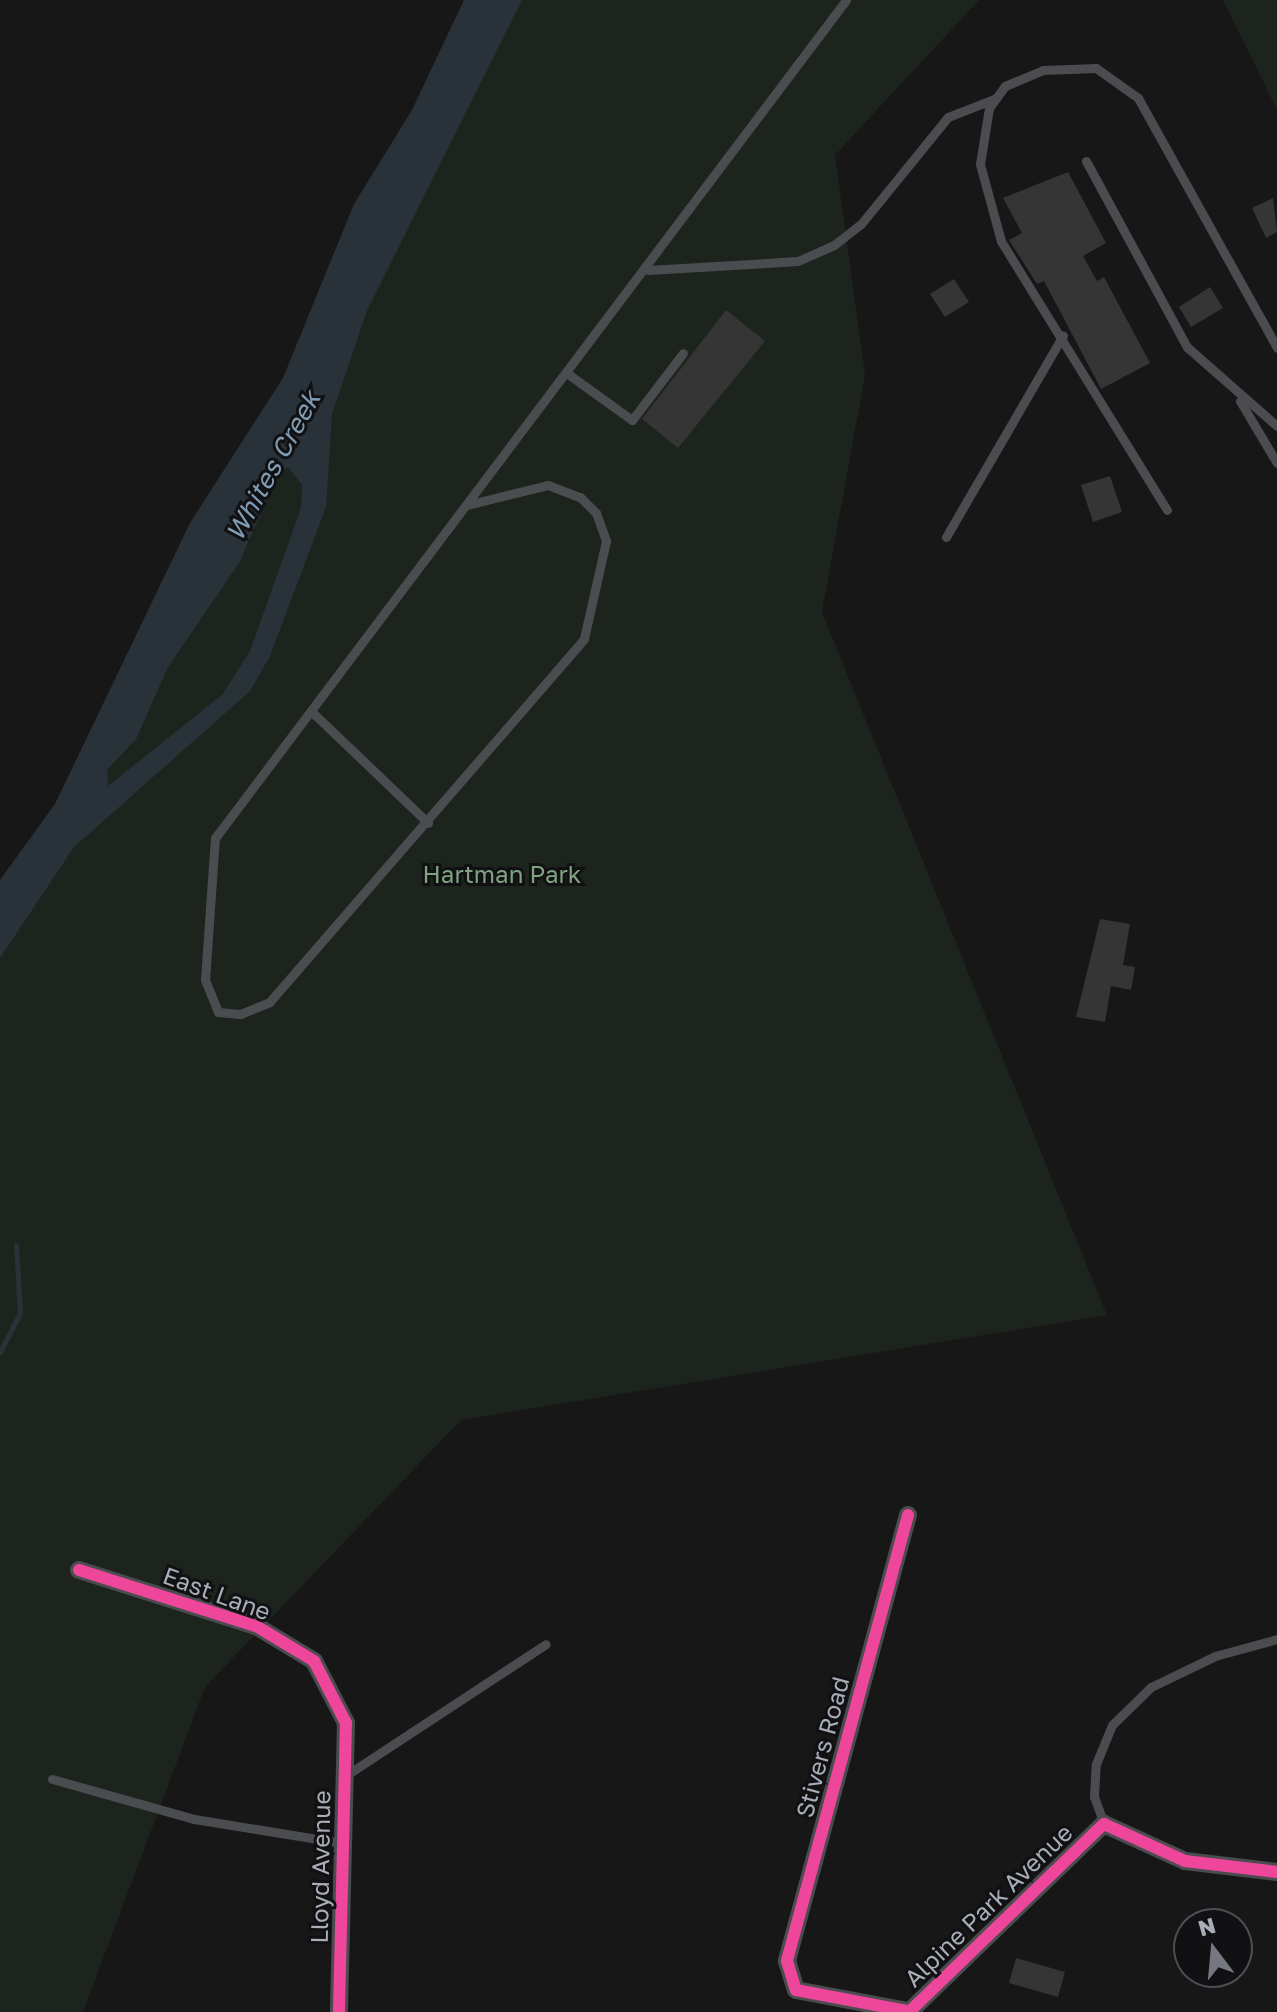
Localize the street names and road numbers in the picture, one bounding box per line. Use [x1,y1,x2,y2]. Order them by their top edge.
street label: East Lane [159,1560,275,1626]
street label: Stivers Road [789,1673,855,1821]
street label: Lloyd Avenue [304,1790,336,1944]
street label: Alpine Park Avenue [898,1818,1078,1992]

